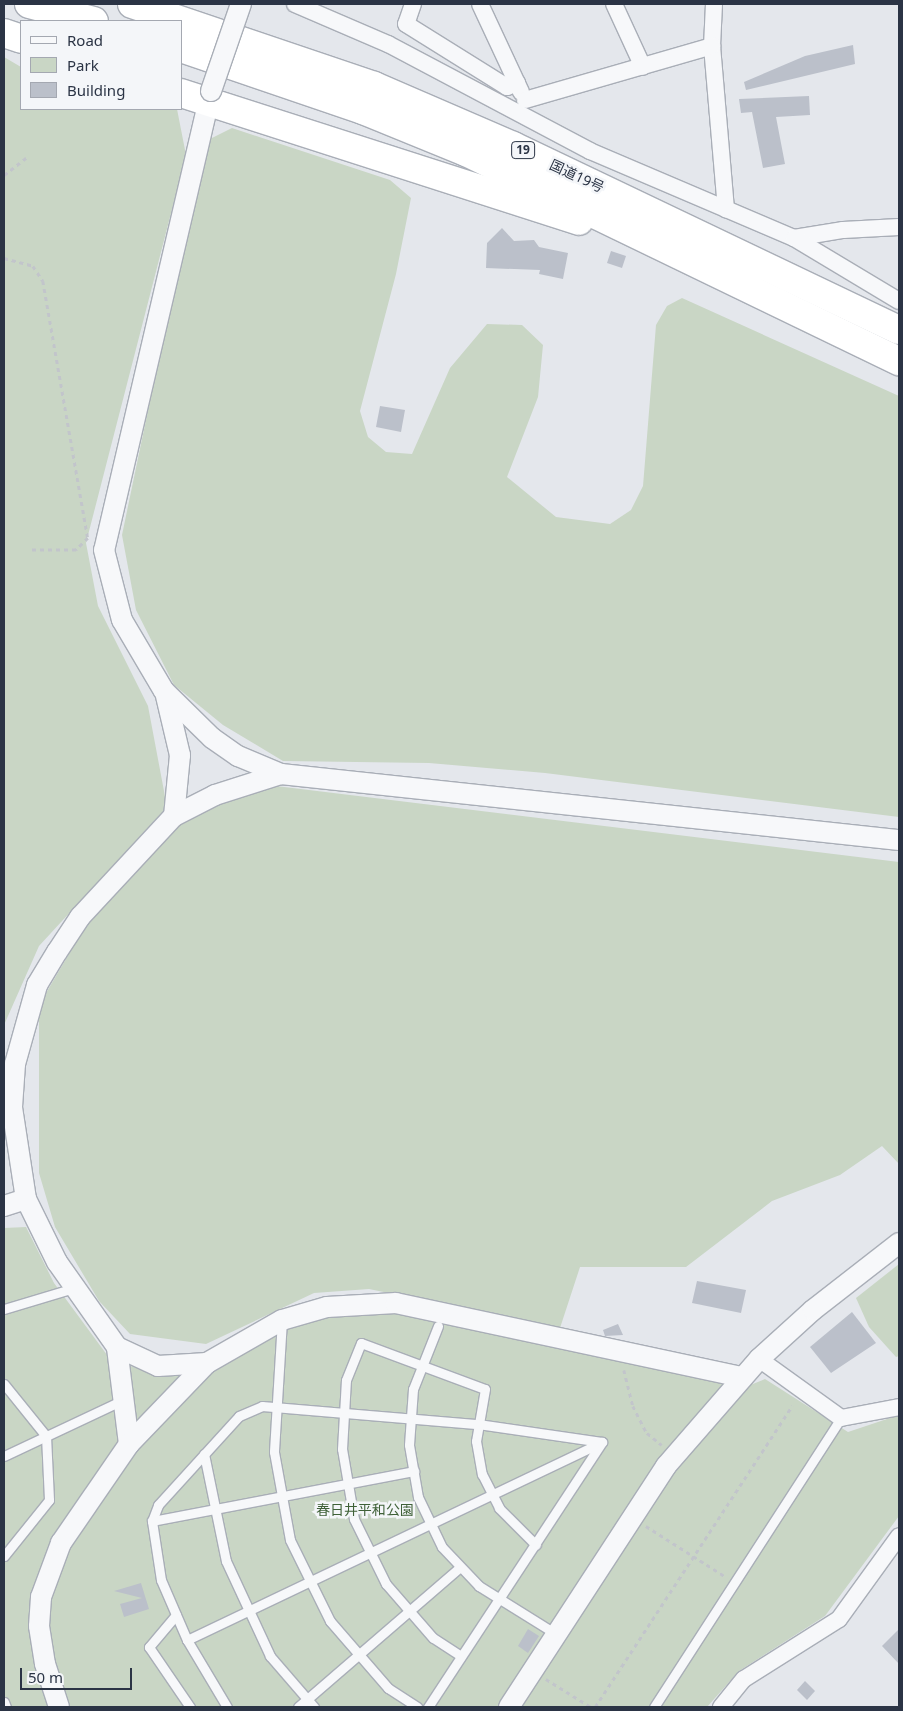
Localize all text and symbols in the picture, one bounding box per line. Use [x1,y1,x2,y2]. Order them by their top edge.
legend [20,20,182,110]
text: Road [67,30,103,50]
text: Park [67,55,99,75]
text: Building [67,80,125,100]
road number: 19 [510,140,536,160]
street label: 国道19号 [547,156,607,196]
park label: 春日井平和公園 [316,1502,414,1518]
scale bar [22,1658,135,1690]
text: 50 m [28,1667,63,1687]

